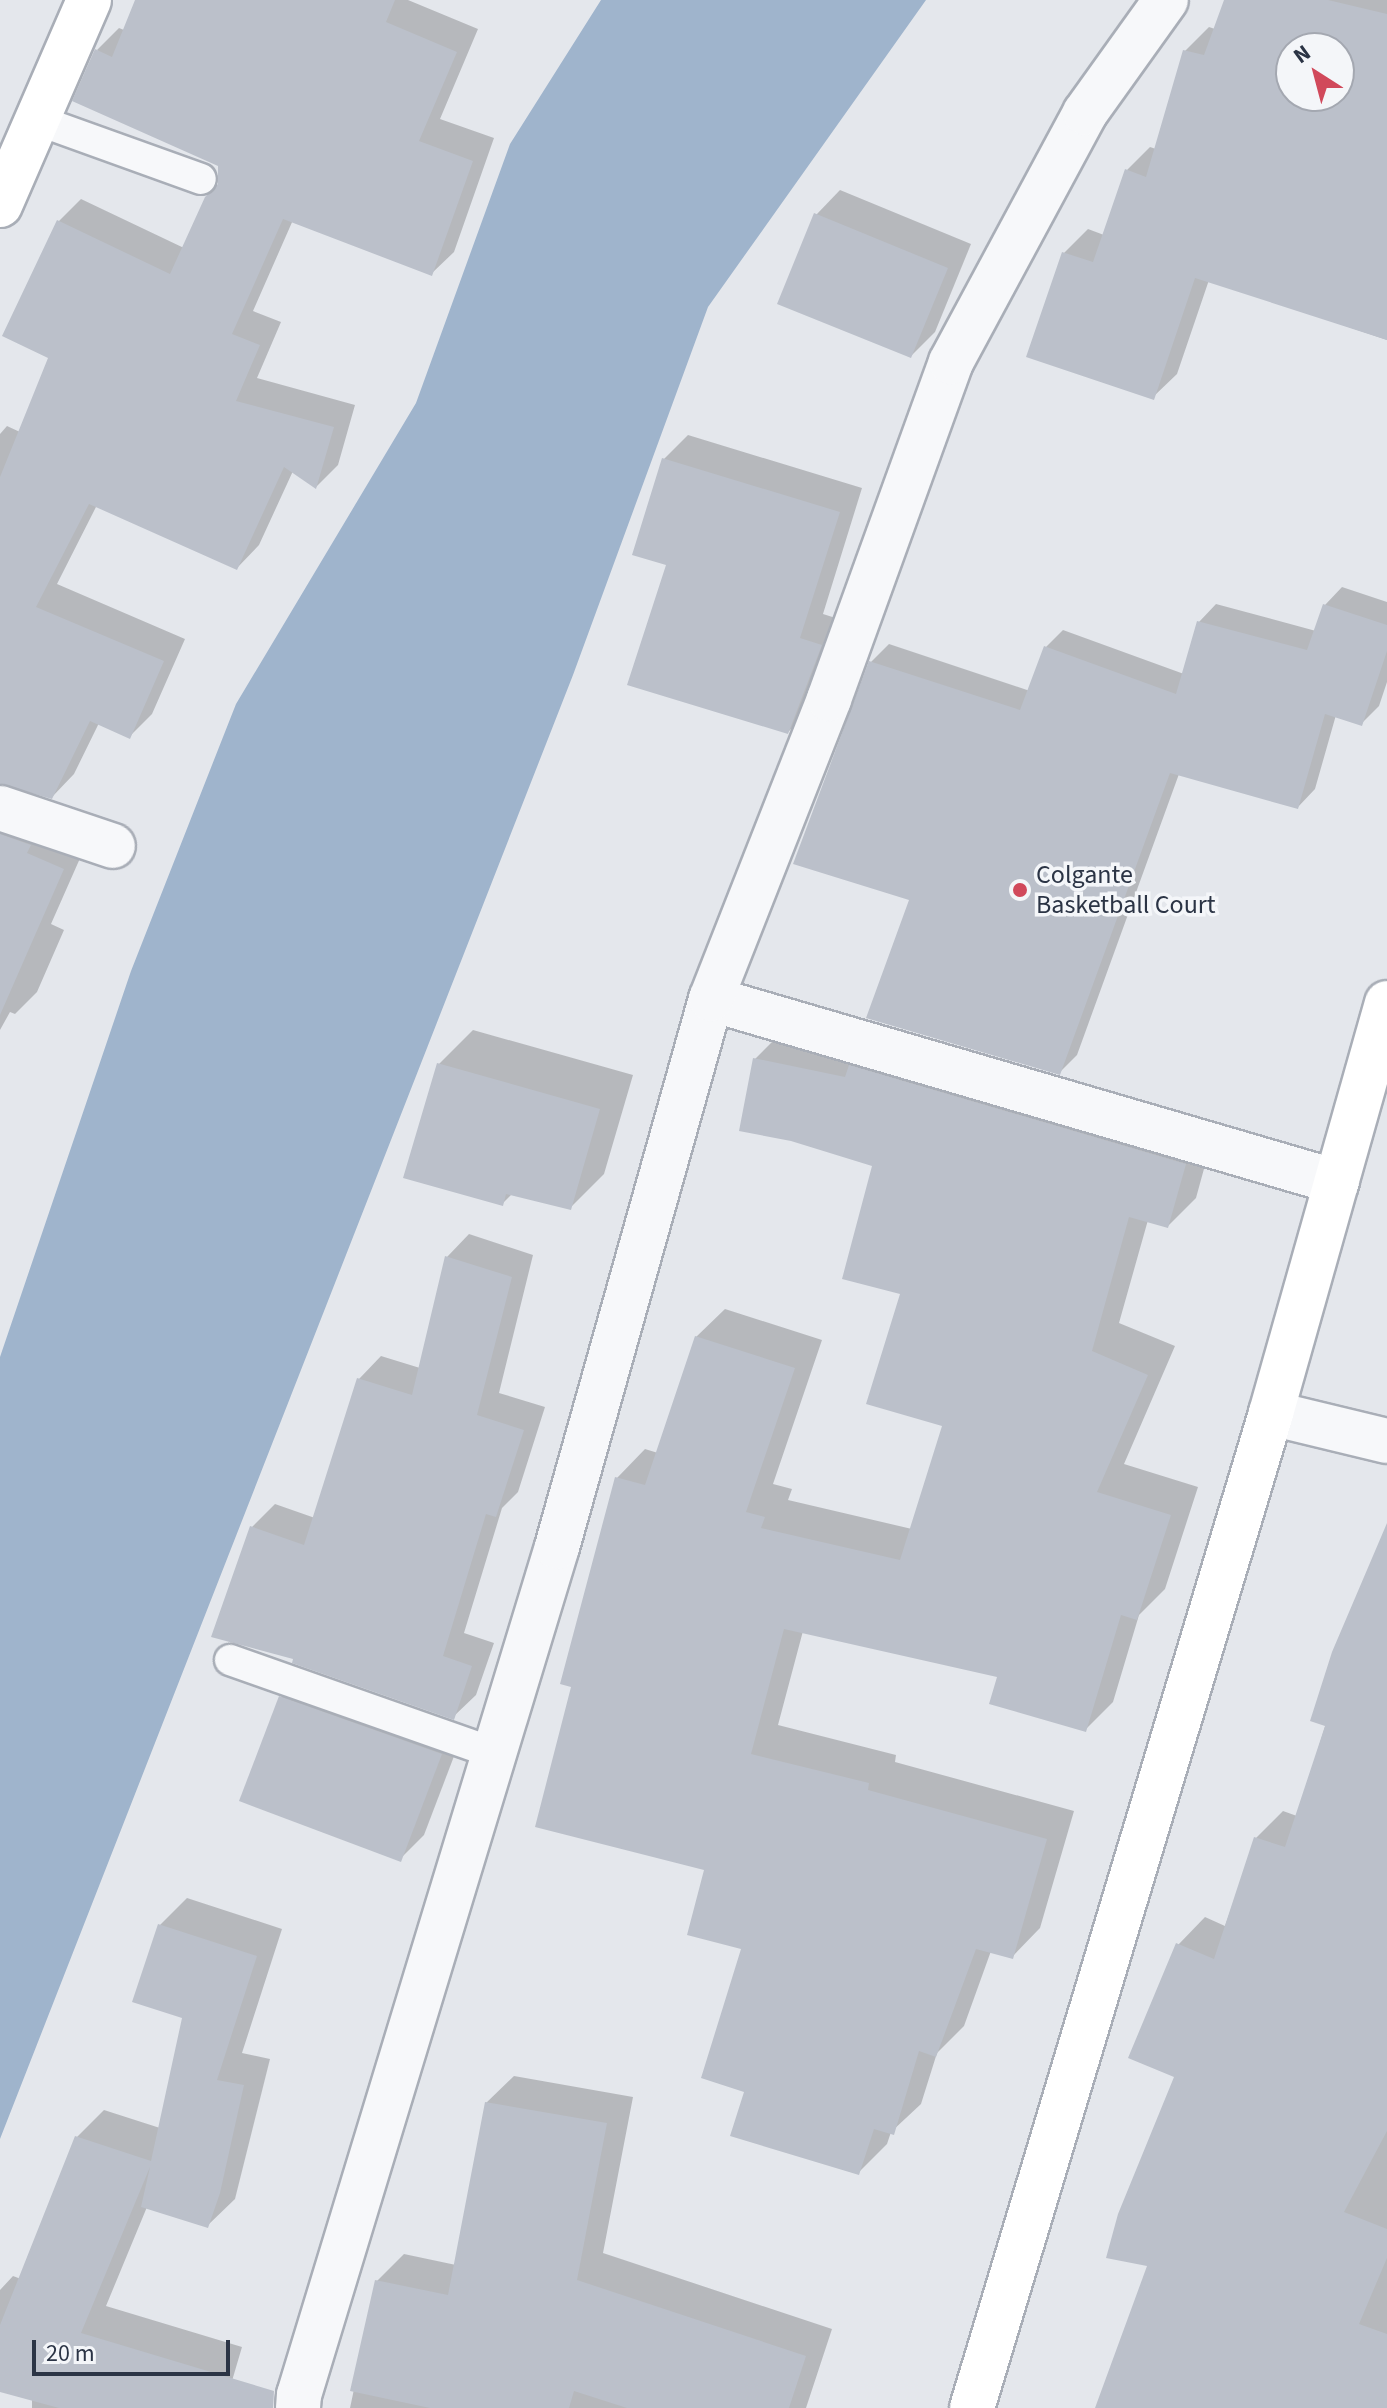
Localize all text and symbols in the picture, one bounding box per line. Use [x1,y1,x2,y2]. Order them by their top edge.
north arrow [1275,32,1355,112]
text: N [1287,37,1317,71]
place label: Colgante Basketball Court [1036,859,1216,920]
marker: Colgante Basketball Court [1011,881,1029,899]
scale bar [36,2324,234,2374]
text: 20 m [46,2336,95,2371]

